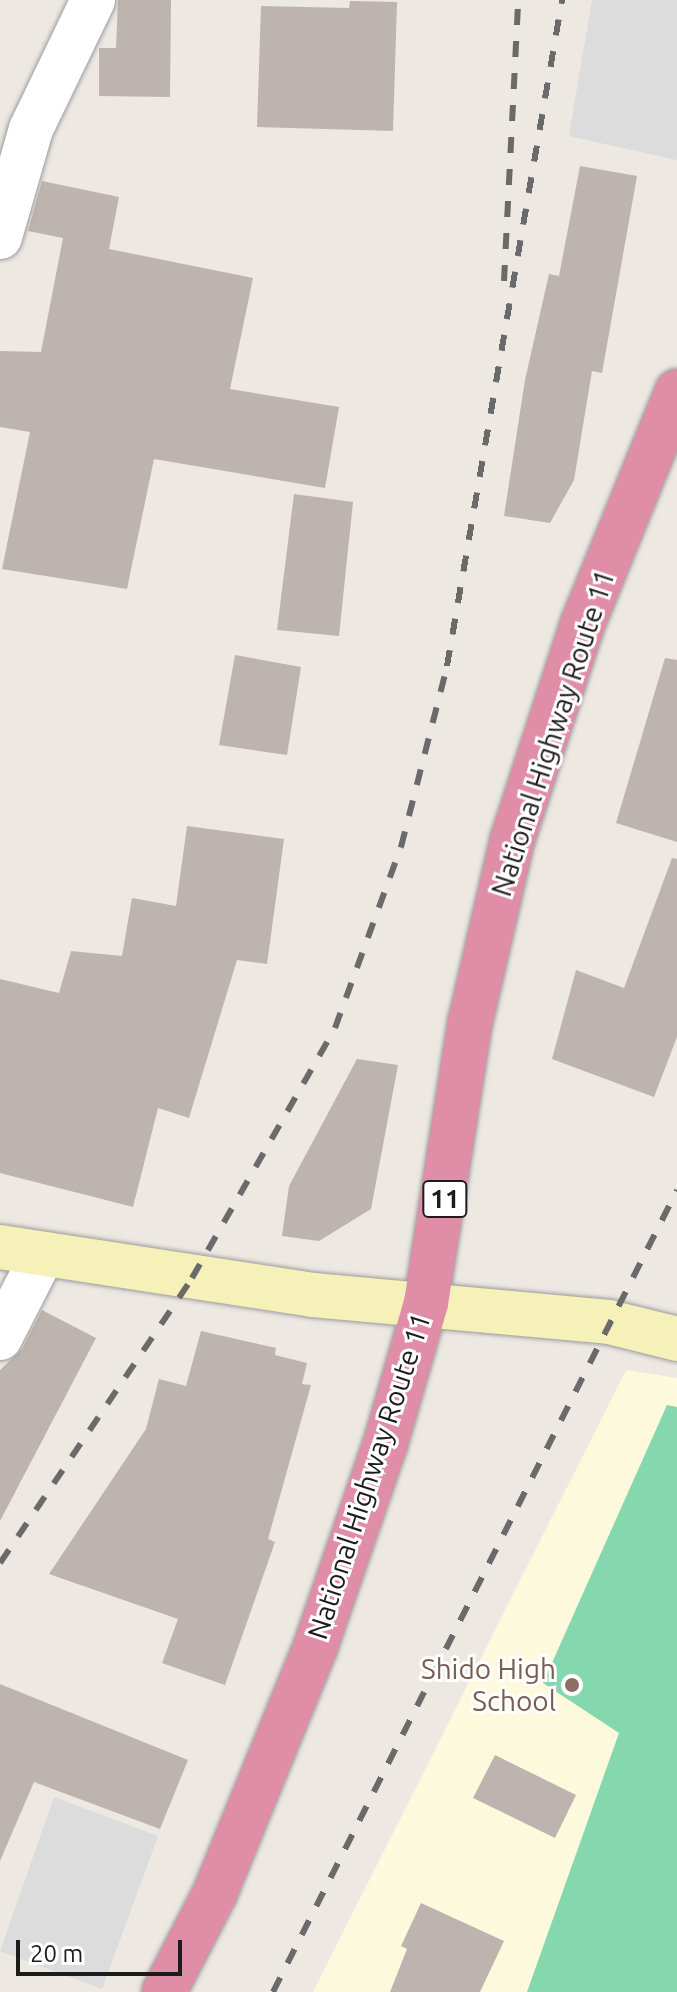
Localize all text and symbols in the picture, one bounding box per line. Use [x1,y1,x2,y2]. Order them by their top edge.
street label: National Highway Route 11 [484,566,622,900]
road number: 11 [421,1177,469,1221]
street label: National Highway Route 11 [300,1309,438,1643]
place label: Shido High School [421,1652,556,1718]
marker: Shido High School [563,1676,581,1694]
scale bar [20,1924,186,1974]
text: 20 m [30,1940,83,1967]

